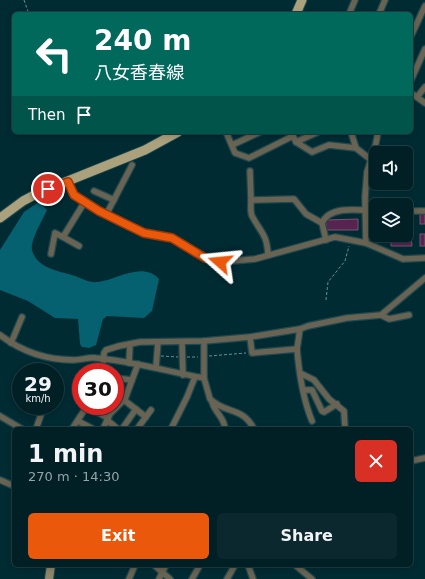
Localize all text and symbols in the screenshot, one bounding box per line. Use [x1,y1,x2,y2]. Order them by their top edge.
text: 240 m [94,24,191,57]
icon: left [28,28,80,80]
text: 八女香春線 [94,62,184,83]
icon: arrive [73,104,95,126]
text: Then [28,106,65,124]
map controls [369,146,413,242]
button: sound [369,146,413,190]
pin [31,172,65,206]
icon: arrive [37,178,59,200]
button: layers [369,198,413,242]
position arrow [199,241,241,283]
speed limit sign: 30 [72,363,124,415]
text: 29 [24,372,52,396]
text: km/h [25,393,51,404]
text: 1 min [28,440,103,468]
button: close [355,440,397,482]
text: 270 m · 14:30 [28,469,119,484]
button: Exit [28,513,209,559]
button: Share [217,513,397,559]

